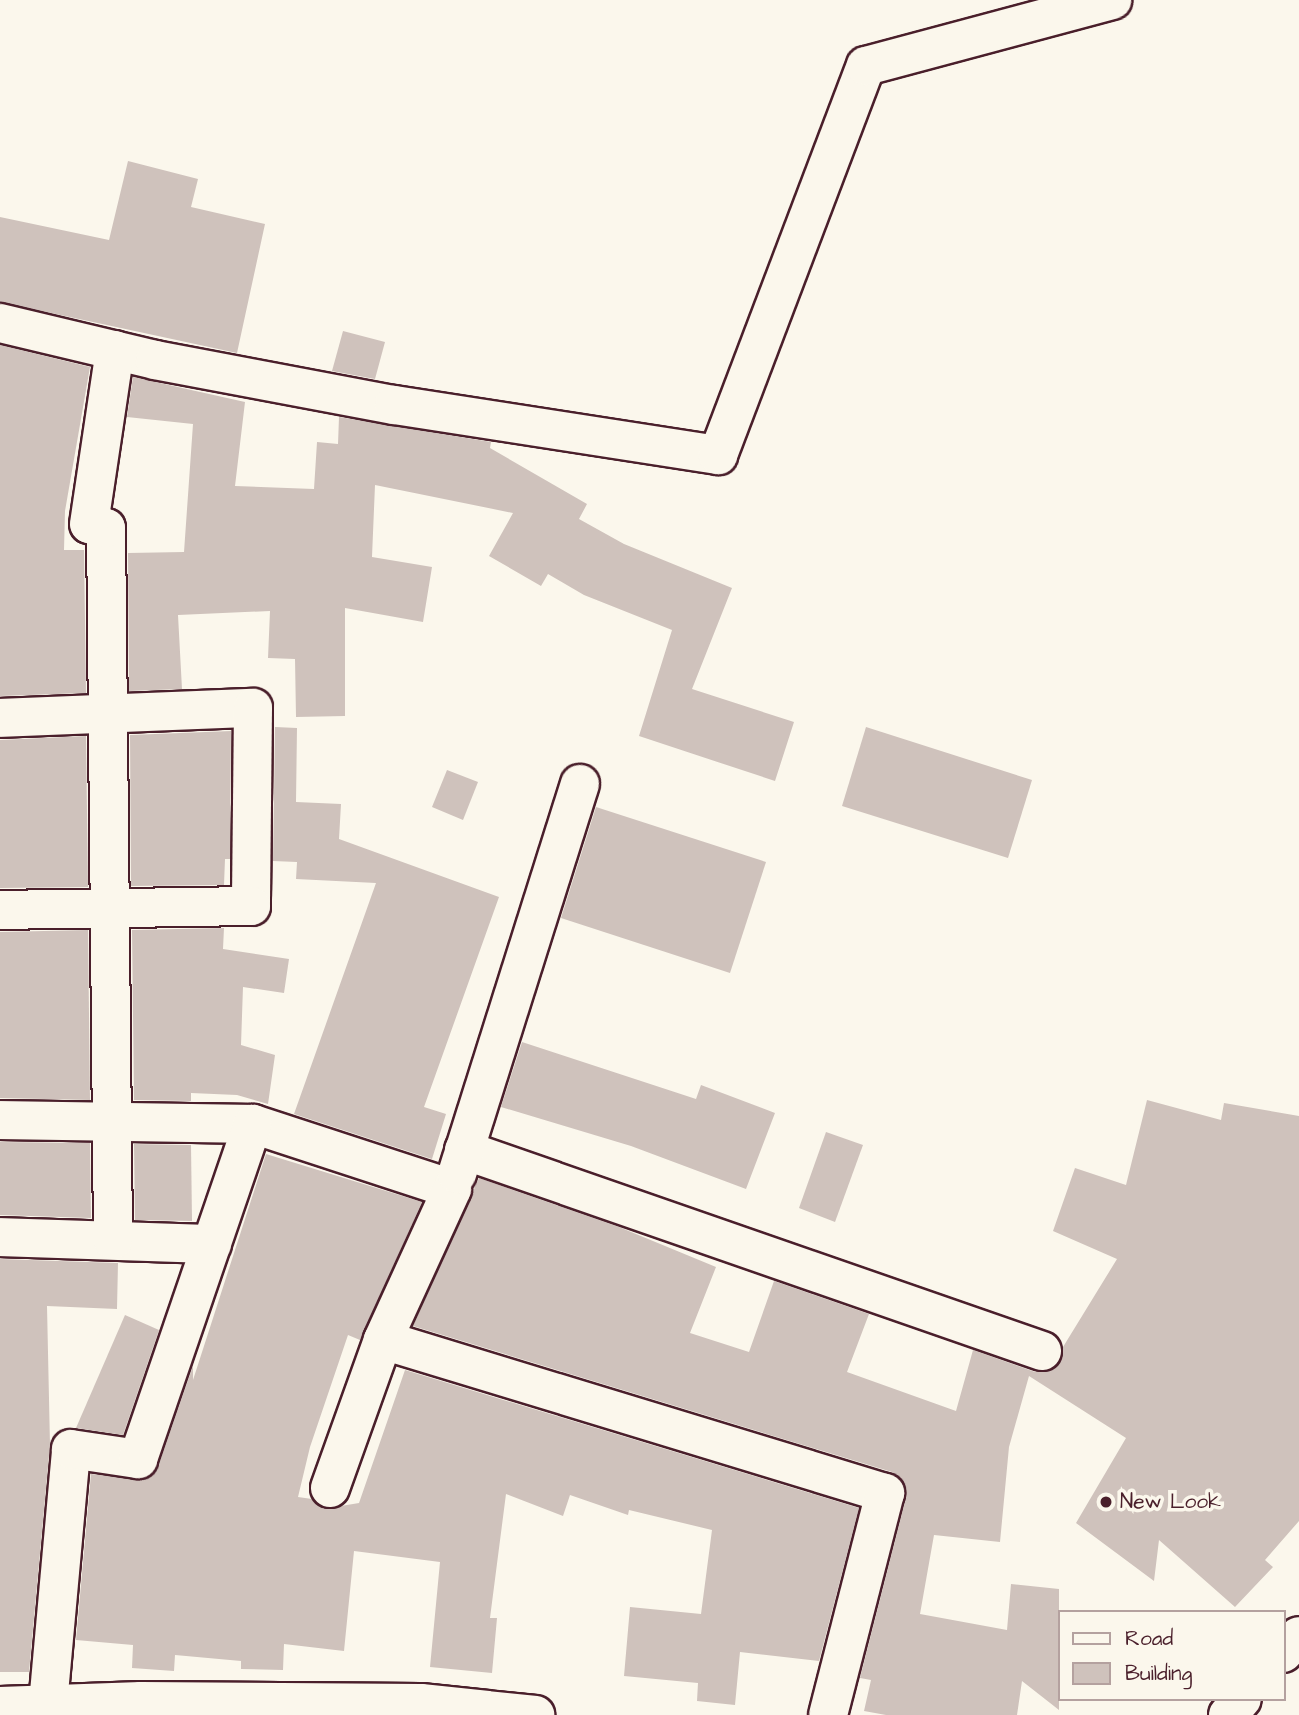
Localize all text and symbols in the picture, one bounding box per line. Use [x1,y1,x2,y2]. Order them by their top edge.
place label: New Look [1120,1489,1221,1515]
marker: New Look [1098,1494,1114,1510]
legend [1058,1610,1285,1701]
text: Road [1125,1624,1173,1653]
text: Building [1125,1659,1192,1688]

